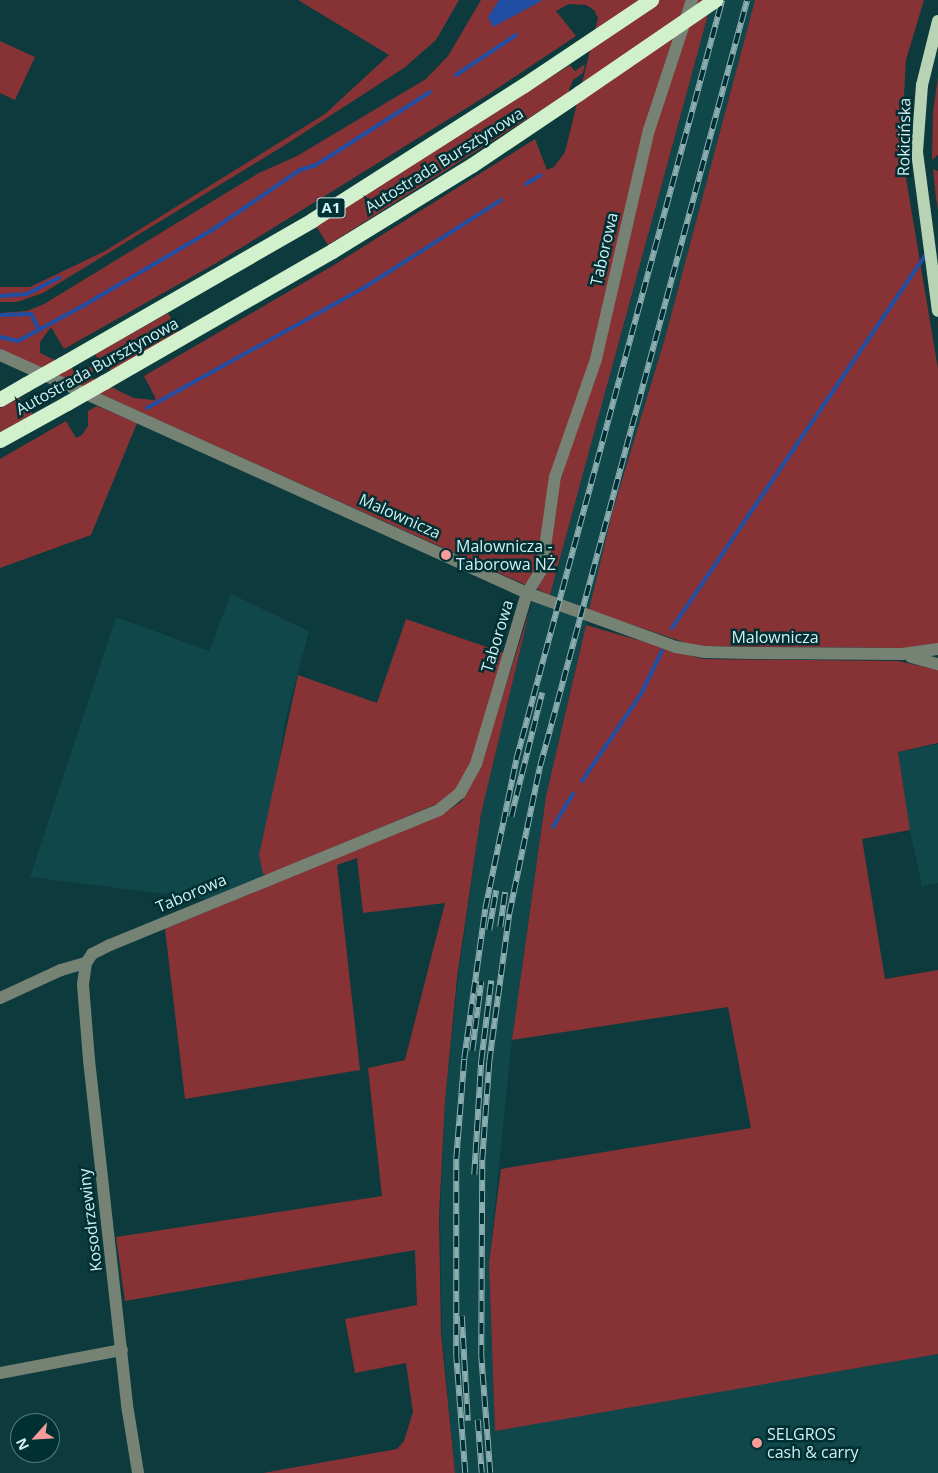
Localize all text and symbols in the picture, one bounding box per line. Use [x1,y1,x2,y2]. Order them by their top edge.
street label: Rokicińska [894,98,914,176]
street label: Autostrada Bursztynowa [361,103,527,217]
road number: A1 [316,196,346,220]
street label: Taborowa [586,211,622,287]
street label: Autostrada Bursztynowa [12,313,182,419]
street label: Malownicza [356,489,444,543]
place label: Malownicza - Taborowa NŻ [456,536,556,574]
marker: Malownicza - Taborowa NŻ [440,549,452,561]
street label: Taborowa [477,598,517,674]
street label: Malownicza [731,627,819,647]
street label: Taborowa [153,870,229,916]
street label: Kosodrzewiny [74,1167,106,1273]
north arrow [10,1413,60,1463]
place label: SELGROS cash & carry [767,1424,859,1462]
text: N [11,1435,33,1454]
marker: SELGROS cash & carry [751,1437,763,1449]

